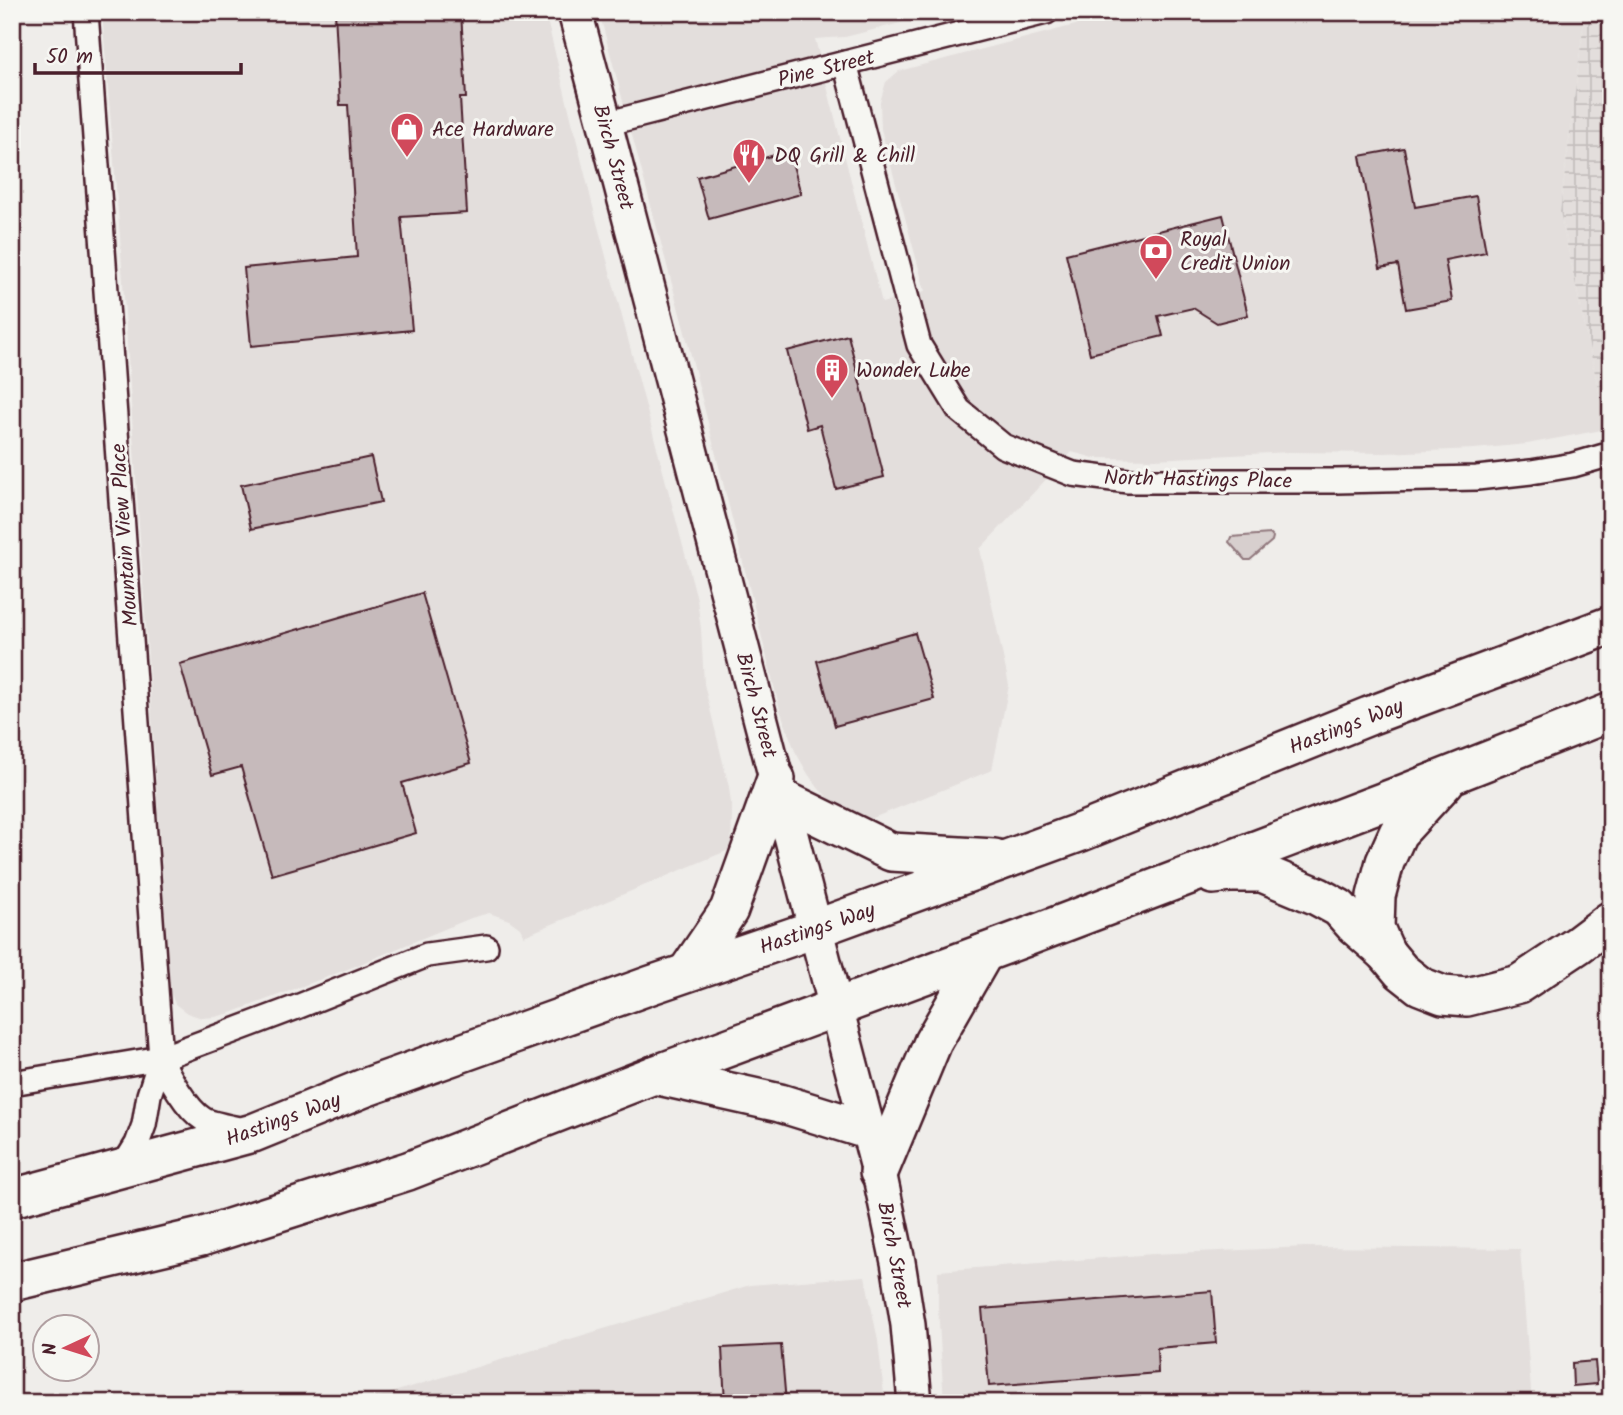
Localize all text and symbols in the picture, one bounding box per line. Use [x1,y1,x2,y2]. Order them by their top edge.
scale bar [35,32,242,76]
text: 50 m [46,41,93,74]
street label: Pine Street [774,41,879,97]
street label: Birch Street [583,101,643,214]
shop icon: Ace Hardware [388,110,426,159]
place label: Ace Hardware [432,114,554,147]
restaurant icon: DQ Grill & Chill [730,136,768,185]
place label: DQ Grill & Chill [774,140,915,173]
place label: Royal Credit Union [1180,224,1290,281]
bank icon: Royal Credit Union [1137,232,1175,281]
building icon: Wonder Lube [813,351,851,400]
place label: Wonder Lube [856,355,971,388]
street label: Mountain View Place [103,442,148,627]
street label: North Hastings Place [1104,462,1293,499]
street label: Birch Street [726,649,786,762]
street label: Hastings Way [1284,690,1409,764]
street label: Hastings Way [755,894,880,965]
street label: Hastings Way [221,1084,346,1157]
street label: Birch Street [867,1199,920,1312]
north arrow [32,1314,102,1384]
text: N [36,1342,66,1356]

